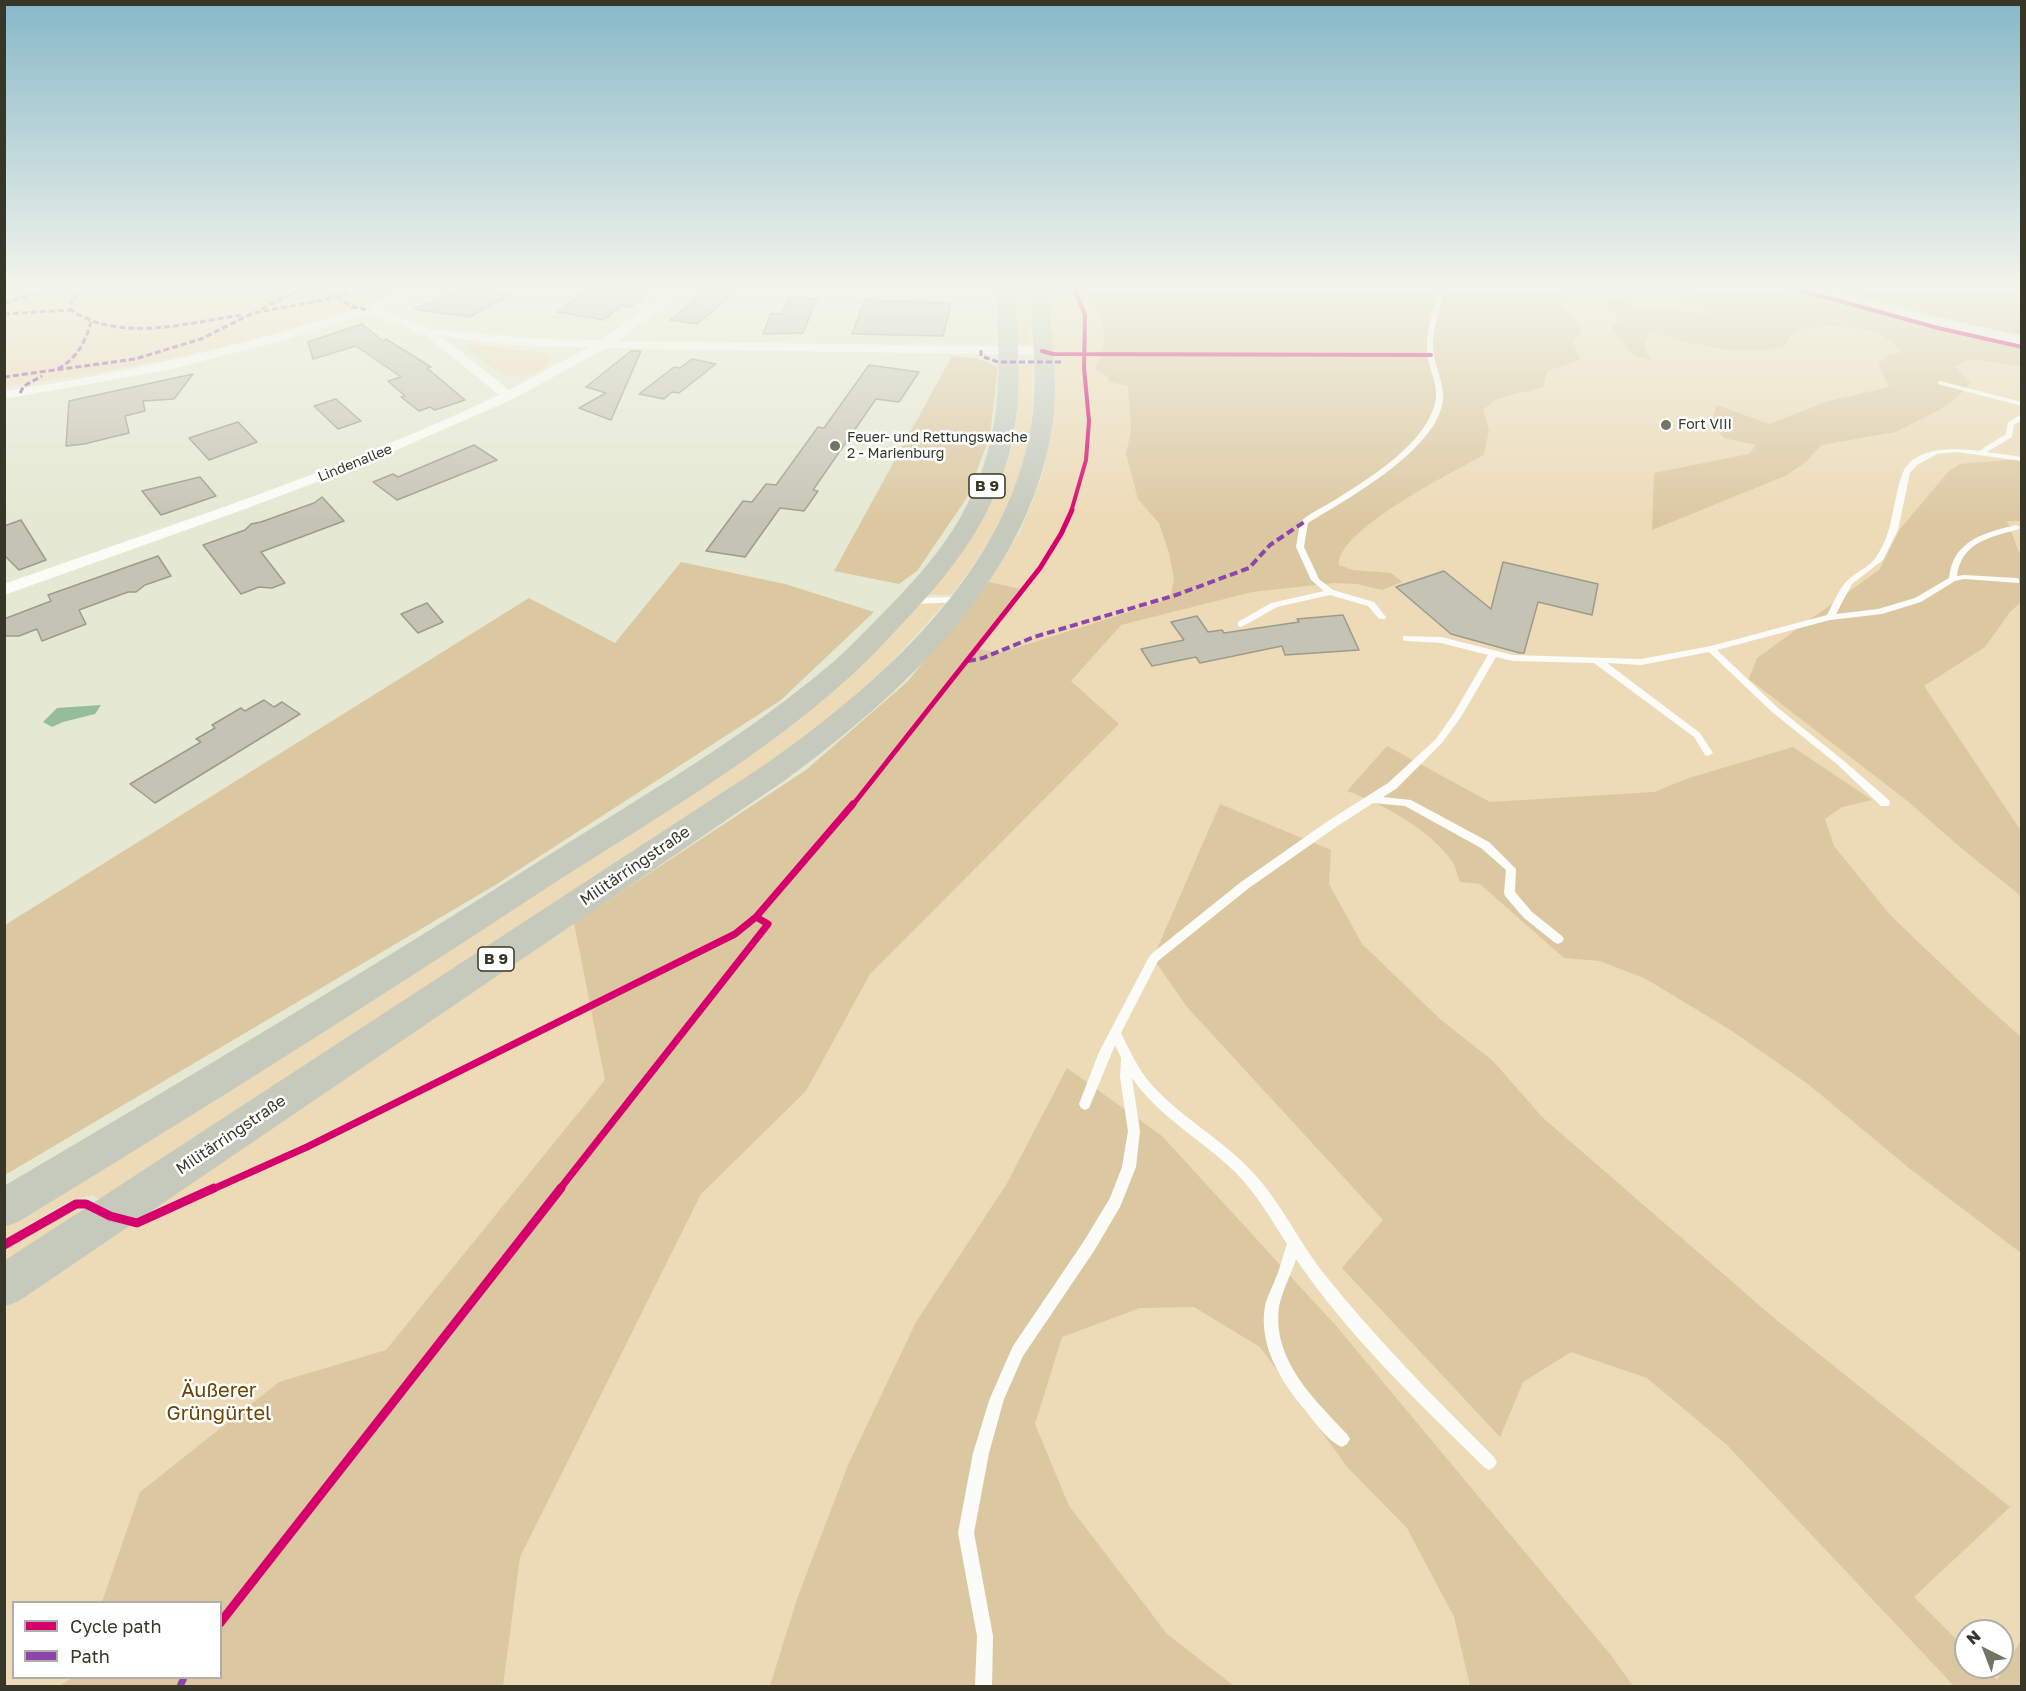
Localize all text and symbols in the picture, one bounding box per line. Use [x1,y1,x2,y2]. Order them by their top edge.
place label: Fort VIII [1678,417,1732,433]
marker: Fort VIII [1659,418,1673,432]
place label: Feuer- und Rettungswache 2 - Marienburg [847,430,1028,462]
marker: Feuer- und Rettungswache 2 - Marienburg [828,439,842,453]
street label: Lindenallee [315,440,395,486]
road number: B 9 [969,474,1005,498]
street label: Militärringstraße [577,822,693,910]
road number: B 9 [478,947,514,971]
street label: Militärringstraße [173,1091,289,1179]
park label: Äußerer Grüngürtel [167,1379,271,1426]
legend [12,1601,222,1679]
text: Cycle path [70,1615,162,1637]
north arrow [1954,1619,2014,1679]
text: N [1962,1626,1985,1649]
text: Path [70,1645,110,1667]

